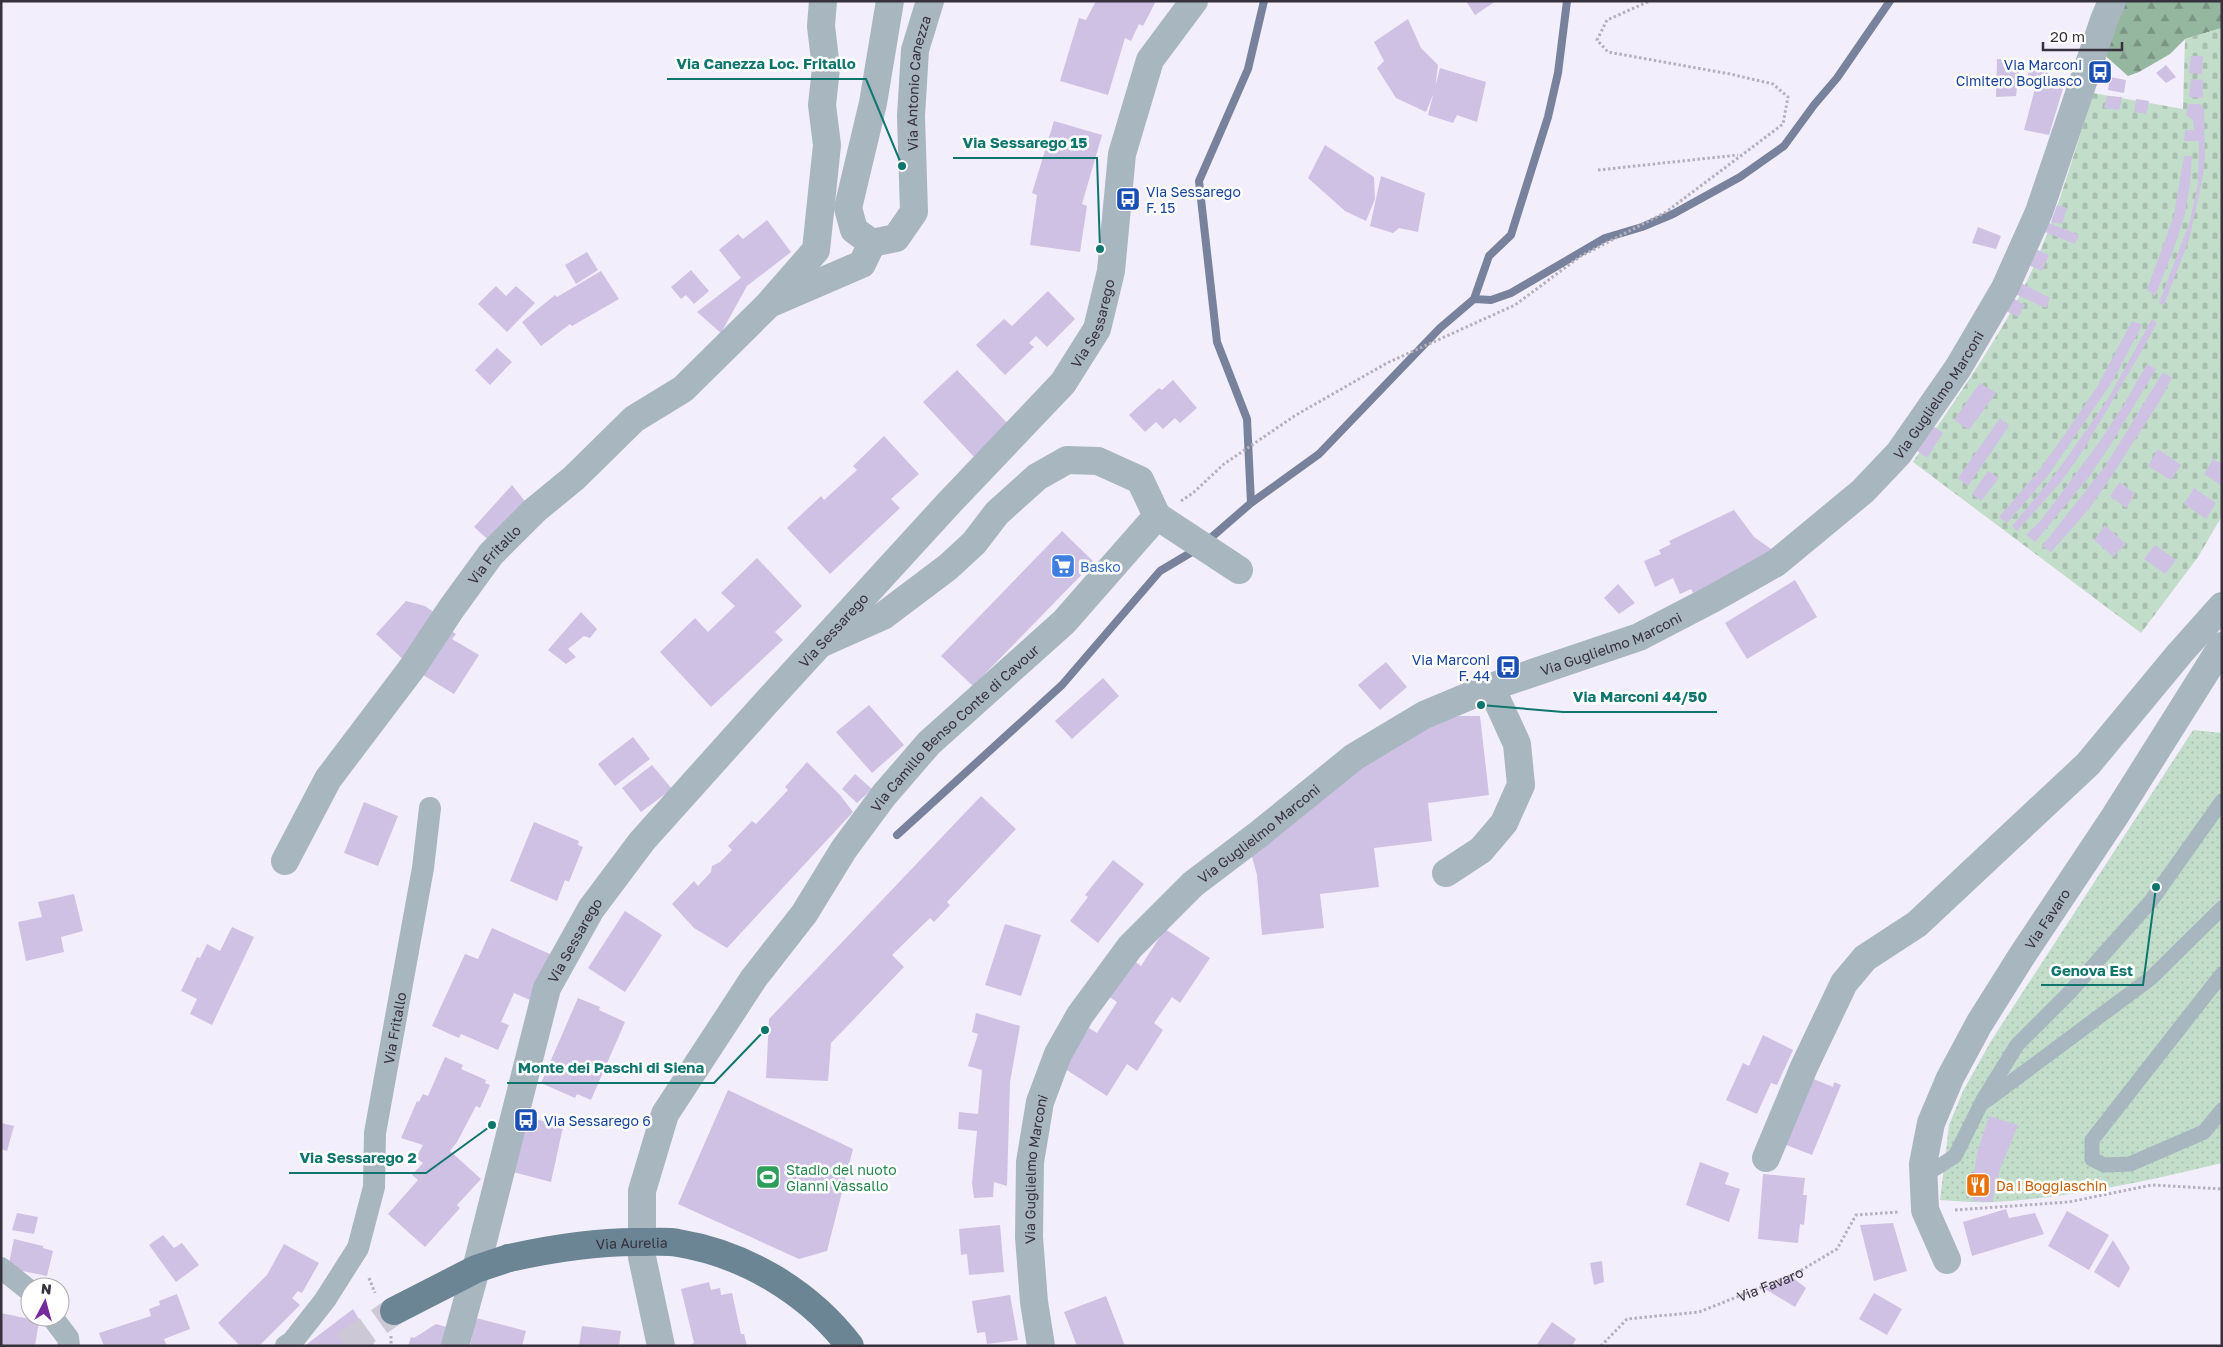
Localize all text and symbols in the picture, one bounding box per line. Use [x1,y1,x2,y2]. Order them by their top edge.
street label: Via Antonio Canezza [902,13,934,151]
scale bar [2043,20,2122,52]
text: 20 m [2050,27,2085,45]
callout: Via Canezza Loc. Fritallo [667,49,866,79]
text: Via Canezza Loc. Fritallo [676,54,856,72]
place label: Via Marconi Cimitero Bogliasco [1956,56,2082,89]
bus stop icon: Via Marconi Cimitero Bogliasco [2087,59,2113,85]
callout: Via Sessarego 15 [953,128,1097,158]
text: Via Sessarego 15 [963,133,1087,151]
place label: Via Sessarego F. 15 [1146,183,1241,216]
bus stop icon: Via Sessarego F. 15 [1115,186,1141,212]
street label: Via Sessarego [1067,277,1117,370]
street label: Via Guglielmo Marconi [1889,327,1987,462]
street label: Via Fritallo [464,521,524,587]
supermarket icon: Basko [1050,553,1076,579]
place label: Basko [1080,558,1121,575]
street label: Via Sessarego [795,589,871,670]
street label: Via Guglielmo Marconi [1538,608,1684,678]
street label: Via Camillo Benso Conte di Cavour [866,640,1042,815]
place label: Via Marconi F. 44 [1412,651,1490,684]
bus stop icon: Via Marconi F. 44 [1495,654,1521,680]
callout: Via Marconi 44/50 [1563,682,1717,712]
text: Via Marconi 44/50 [1573,687,1707,705]
street label: Via Guglielmo Marconi [1194,780,1323,886]
street label: Via Favaro [2020,885,2073,952]
street label: Via Sessarego [543,894,605,985]
callout: Genova Est [2041,955,2143,985]
text: Genova Est [2051,961,2133,979]
street label: Via Fritallo [379,991,409,1065]
callout: Monte dei Paschi di Siena [507,1053,714,1083]
text: Monte dei Paschi di Siena [518,1058,704,1076]
street label: Via Guglielmo Marconi [1020,1092,1051,1245]
bus stop icon: Via Sessarego 6 [513,1107,539,1133]
place label: Via Sessarego 6 [544,1112,651,1129]
callout: Via Sessarego 2 [289,1143,426,1173]
text: Via Sessarego 2 [299,1148,417,1166]
place label: Stadio del nuoto Gianni Vassallo [786,1161,897,1194]
sports icon: Stadio del nuoto Gianni Vassallo [755,1164,781,1190]
restaurant icon: Da i Boggiaschin [1965,1172,1991,1198]
place label: Da i Boggiaschin [1996,1177,2107,1194]
street label: Via Aurelia [595,1233,668,1252]
street label: Via Favaro [1734,1263,1806,1305]
north arrow [20,1277,70,1327]
text: N [40,1280,53,1298]

